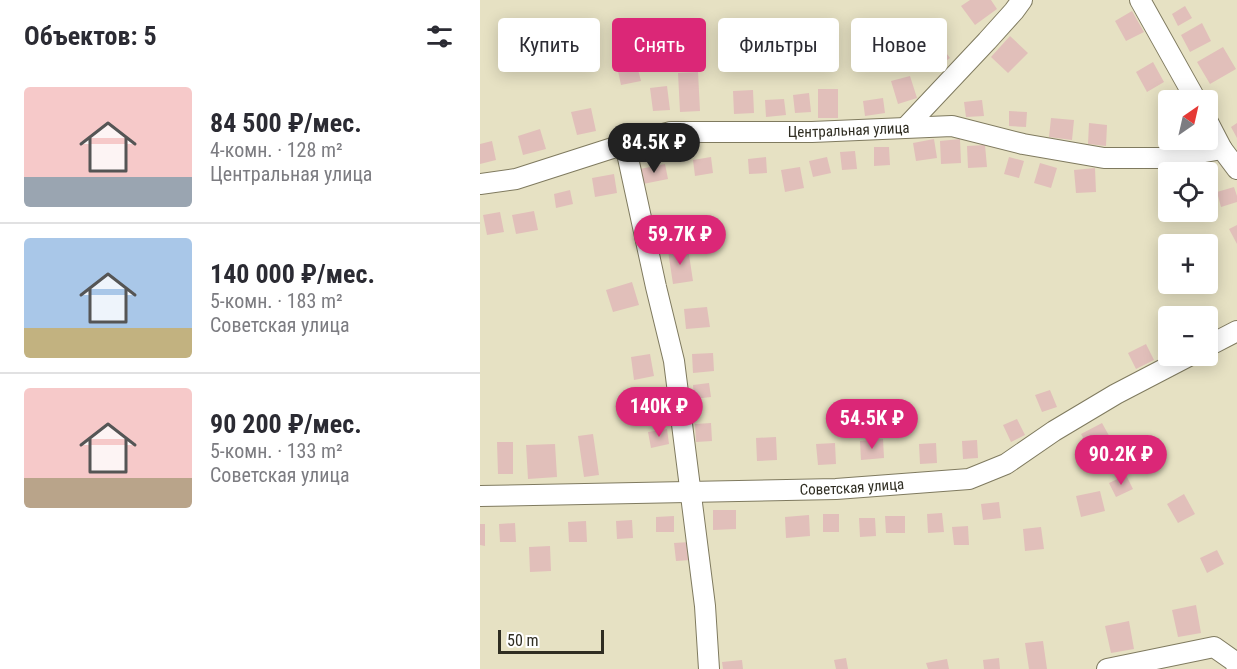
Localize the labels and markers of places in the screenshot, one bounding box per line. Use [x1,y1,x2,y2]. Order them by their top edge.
pin: 84.5K ₽ [599,123,709,174]
pin: 59.7K ₽ [625,215,735,266]
pin: 140K ₽ [610,387,708,438]
pin: 54.5K ₽ [817,399,927,450]
pin: 90.2K ₽ [1066,435,1176,486]

